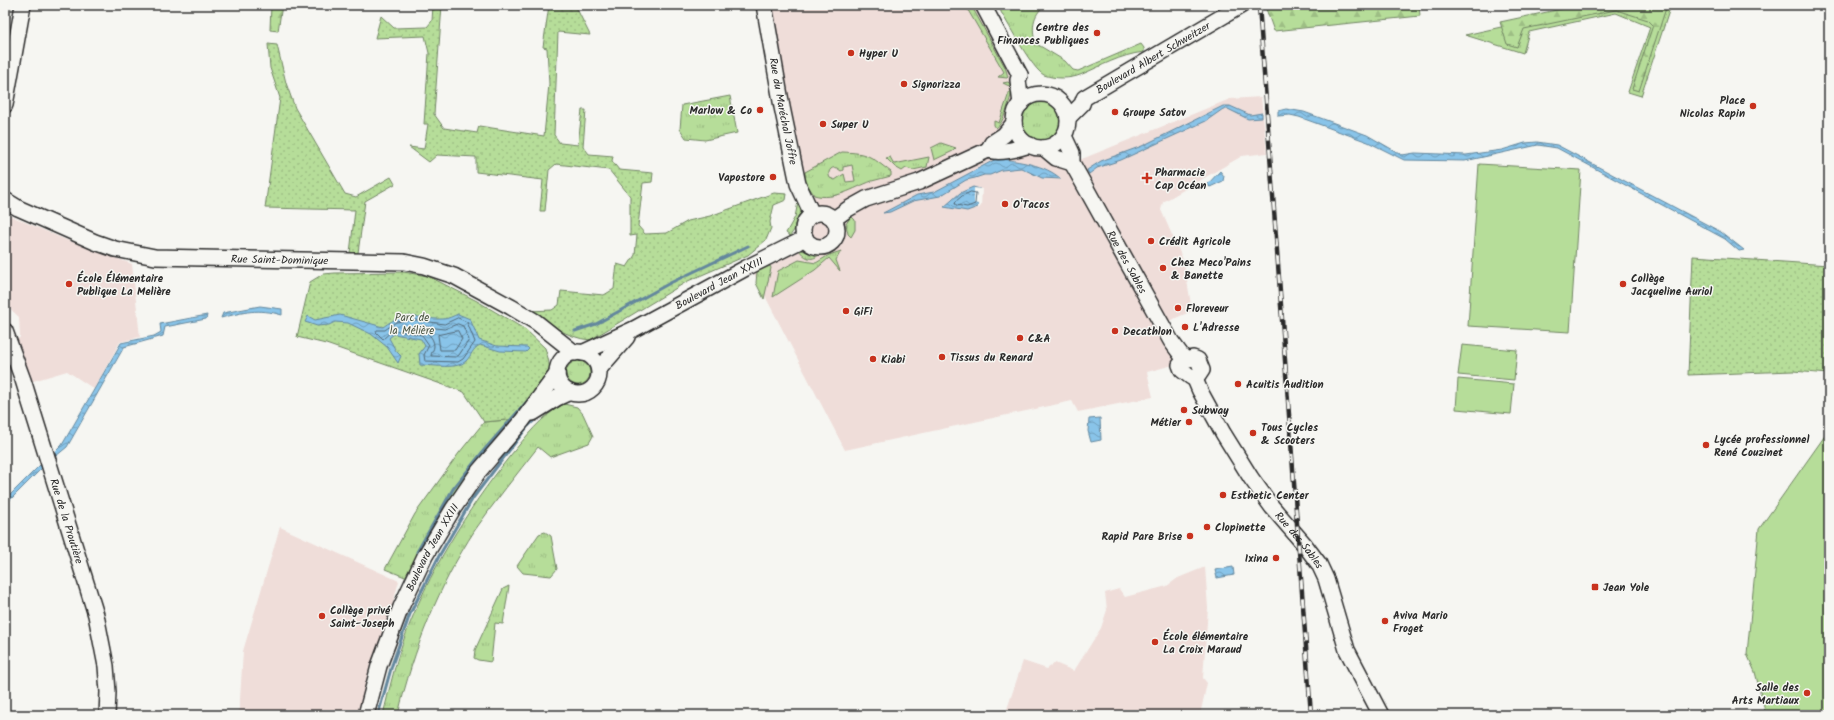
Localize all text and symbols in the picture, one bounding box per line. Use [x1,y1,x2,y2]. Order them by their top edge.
street label: Boulevard Albert Schweitzer [1093,17,1215,99]
place label: Centre des Finances Publiques [997,19,1090,50]
marker: Centre des Finances Publiques [1092,28,1102,38]
place label: Hyper U [859,45,898,63]
marker: Hyper U [846,48,856,58]
street label: Rue du Maréchal Joffre [763,56,802,167]
place label: Signorizza [912,76,961,94]
marker: Signorizza [899,79,909,89]
place label: Place Nicolas Rapin [1680,92,1746,123]
marker: Place Nicolas Rapin [1748,101,1758,111]
place label: Marlow & Co [689,102,752,120]
place label: Groupe Satov [1123,104,1186,122]
marker: Marlow & Co [755,105,765,115]
marker: Groupe Satov [1110,107,1120,117]
place label: Super U [831,116,869,134]
marker: Super U [818,119,828,129]
place label: Pharmacie Cap Océan [1155,164,1206,195]
place label: Vapostore [718,169,766,187]
marker: Vapostore [768,172,778,182]
marker: Pharmacie Cap Océan [1142,173,1152,183]
place label: O'Tacos [1013,196,1050,214]
marker: O'Tacos [1000,199,1010,209]
street label: Rue des Sables [1101,228,1151,298]
place label: Crédit Agricole [1159,233,1231,251]
marker: Crédit Agricole [1146,236,1156,246]
street label: Rue Saint-Dominique [231,251,328,270]
street label: Boulevard Jean XXIII [672,253,767,315]
place label: Chez Meco'Pains & Banette [1171,254,1252,285]
marker: Chez Meco'Pains & Banette [1158,263,1168,273]
place label: École Élémentaire Publique La Melière [77,270,171,301]
place label: Collège Jacqueline Auriol [1631,270,1712,301]
marker: École Élémentaire Publique La Melière [64,279,74,289]
marker: Collège Jacqueline Auriol [1618,279,1628,289]
place label: Floreveur [1186,300,1230,318]
place label: GiFi [854,303,873,321]
marker: Floreveur [1173,303,1183,313]
marker: GiFi [841,306,851,316]
park label: Parc de la Mélière [390,309,434,340]
place label: L'Adresse [1193,319,1240,337]
marker: L'Adresse [1180,322,1190,332]
place label: Decathlon [1123,323,1172,341]
marker: Decathlon [1110,326,1120,336]
place label: C&A [1028,330,1050,348]
marker: C&A [1015,333,1025,343]
place label: Tissus du Renard [950,349,1034,367]
place label: Kiabi [881,351,906,369]
marker: Tissus du Renard [937,352,947,362]
marker: Kiabi [868,354,878,364]
place label: Acuitis Audition [1246,376,1324,394]
marker: Acuitis Audition [1233,379,1243,389]
place label: Subway [1192,402,1229,420]
marker: Subway [1179,405,1189,415]
place label: Métier [1151,414,1182,432]
marker: Métier [1184,417,1194,427]
place label: Tous Cycles & Scooters [1261,419,1319,450]
marker: Tous Cycles & Scooters [1248,428,1258,438]
place label: Lycée professionnel René Couzinet [1714,431,1809,462]
marker: Lycée professionnel René Couzinet [1701,440,1711,450]
street label: Rue de la Proutière [44,476,88,566]
place label: Esthetic Center [1231,487,1310,505]
marker: Esthetic Center [1218,490,1228,500]
street label: Boulevard Jean XXIII [402,500,464,595]
street label: Rue des Sables [1270,508,1328,572]
place label: Clopinette [1215,519,1266,537]
marker: Clopinette [1202,522,1212,532]
place label: Rapid Pare Brise [1101,528,1183,546]
marker: Rapid Pare Brise [1185,531,1195,541]
place label: Ixina [1245,550,1268,568]
marker: Ixina [1271,553,1281,563]
place label: Jean Yole [1603,579,1650,597]
marker: Jean Yole [1590,582,1600,592]
place label: Collège privé Saint-Joseph [330,602,394,633]
place label: Aviva Mario Froget [1393,607,1448,638]
marker: Collège privé Saint-Joseph [317,611,327,621]
marker: Aviva Mario Froget [1380,616,1390,626]
place label: École élémentaire La Croix Maraud [1163,628,1249,659]
marker: École élémentaire La Croix Maraud [1150,637,1160,647]
place label: Salle des Arts Martiaux [1732,679,1800,710]
marker: Salle des Arts Martiaux [1802,688,1812,698]

